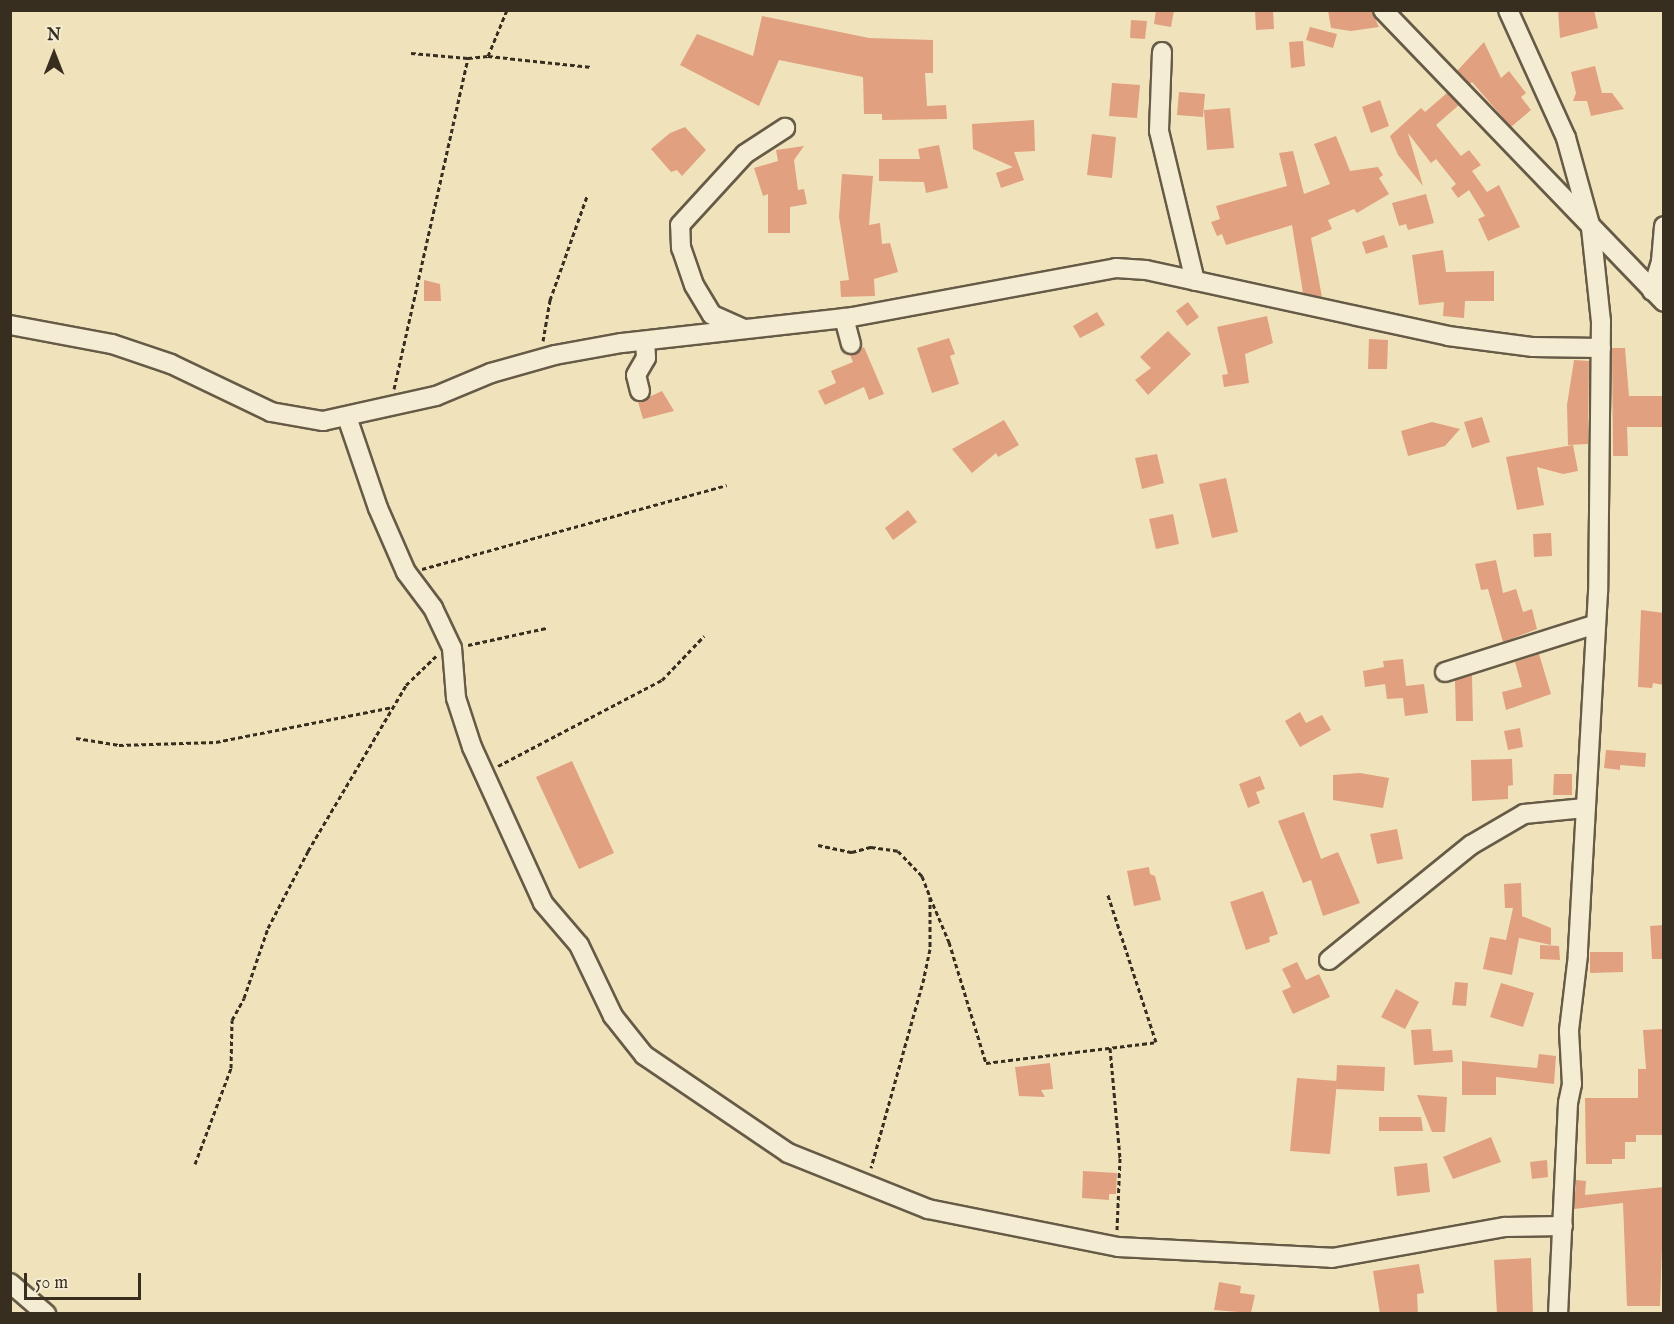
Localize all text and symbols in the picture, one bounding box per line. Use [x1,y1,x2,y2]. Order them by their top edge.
north arrow [24,24,84,84]
text: N [47,26,61,46]
scale bar [27,1261,144,1299]
text: 50 m [35,1272,68,1295]

